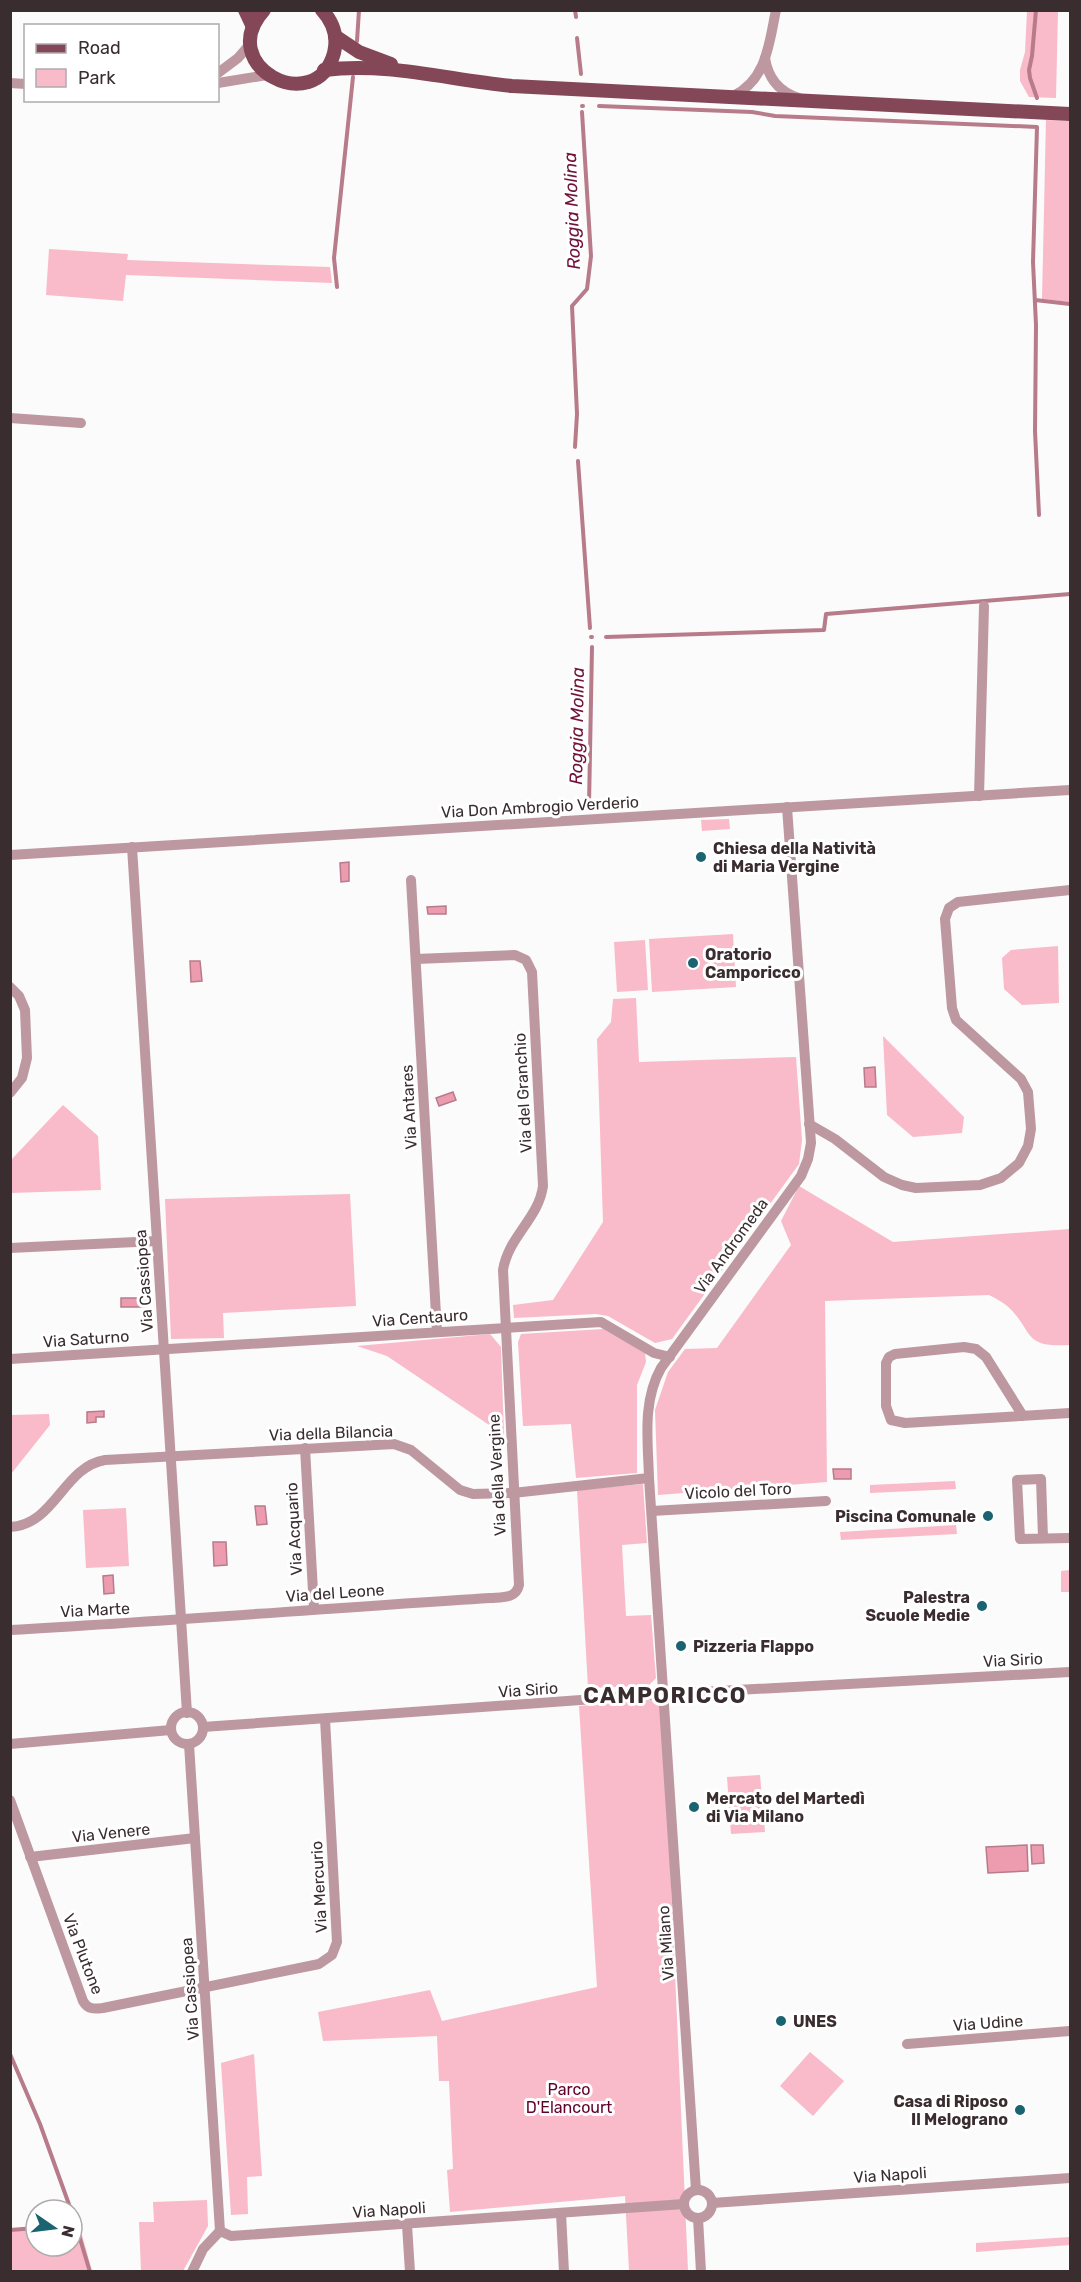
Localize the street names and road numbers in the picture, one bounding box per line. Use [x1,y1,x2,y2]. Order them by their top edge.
street label: Via Don Ambrogio Verderio [441,792,639,822]
street label: Via del Granchio [510,1032,536,1154]
street label: Via Antares [397,1064,421,1150]
street label: Via Andromeda [690,1195,772,1297]
street label: Via Cassiopea [131,1229,157,1333]
street label: Via Centauro [371,1305,469,1331]
street label: Via Saturno [42,1327,130,1351]
street label: Via della Vergine [484,1413,510,1537]
street label: Via della Bilancia [268,1421,394,1445]
street label: Vicolo del Toro [684,1479,792,1503]
street label: Via Acquario [282,1482,306,1576]
street label: Via del Leone [285,1580,385,1606]
street label: Via Marte [60,1599,130,1621]
street label: Via Sirio [983,1649,1043,1671]
street label: Via Sirio [497,1678,559,1702]
street label: Via Venere [71,1819,151,1847]
street label: Via Mercurio [307,1840,331,1934]
street label: Via Milano [654,1905,678,1981]
street label: Via Plutone [59,1911,107,1997]
street label: Via Cassiopea [177,1937,203,2041]
street label: Via Udine [952,2011,1024,2035]
street label: Via Napoli [853,2163,927,2187]
street label: Via Napoli [352,2198,426,2222]

